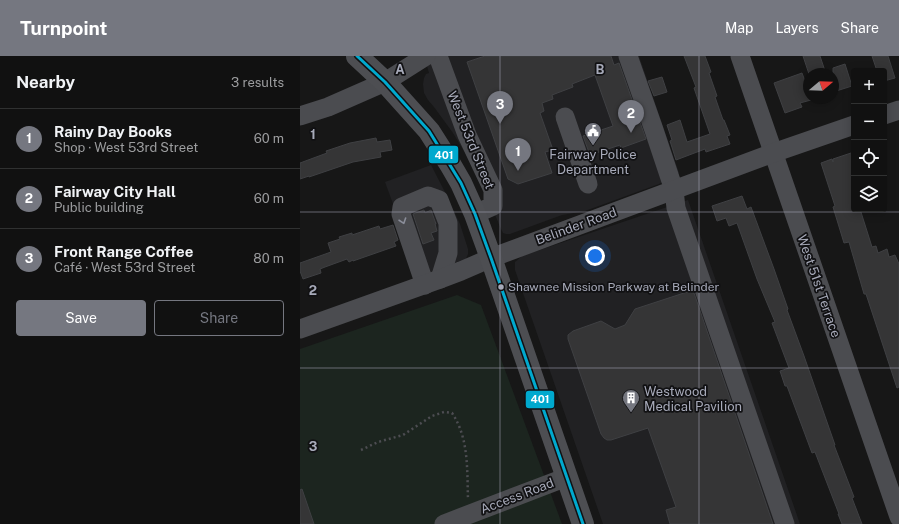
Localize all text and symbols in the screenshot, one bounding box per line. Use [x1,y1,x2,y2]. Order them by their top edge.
text: Turnpoint [20,17,107,39]
text: Map [725,20,753,36]
text: Layers [775,20,819,36]
text: Share [841,20,879,36]
text: A [395,62,405,77]
text: B [596,62,605,77]
north arrow [803,68,839,104]
map controls [851,68,887,212]
button: + [851,68,887,104]
text: Nearby [16,72,75,92]
text: 3 results [231,75,284,90]
street label: West 53rd Street [445,89,497,191]
pin: 3 [487,91,513,124]
pin: 2 [618,100,644,133]
button: − [851,104,887,140]
public building icon: Fairway Police Department [583,121,603,146]
text: Rainy Day Books [54,123,172,140]
text: 1 [310,127,316,142]
text: 1 [26,131,32,146]
text: 60 m [254,131,284,146]
pin: 1 [505,138,531,171]
text: Shop · West 53rd Street [54,140,198,155]
button: locate [851,140,887,176]
line badge: 401 [428,145,459,164]
place label: Fairway Police Department [549,147,637,177]
text: 401 [434,149,454,161]
button: layers [851,176,887,212]
text: Fairway City Hall [54,183,176,200]
text: 2 [25,191,33,206]
text: 60 m [254,191,284,206]
text: Public building [54,200,144,215]
street label: Belinder Road [534,204,618,248]
one-way arrow [398,217,407,224]
street label: West 51st Terrace [794,233,844,339]
text: Front Range Coffee [54,243,193,260]
your location [585,246,605,266]
text: 3 [25,251,33,266]
text: 80 m [253,251,284,266]
text: Café · West 53rd Street [54,260,195,275]
place label: Shawnee Mission Parkway at Belinder [508,280,719,294]
marker: Shawnee Mission Parkway at Belinder [496,282,506,292]
text: 2 [309,283,317,298]
button: Save [16,300,146,336]
button: Share [154,300,284,336]
place label: Westwood Medical Pavilion [644,384,742,414]
building icon: Westwood Medical Pavilion [621,388,641,413]
line badge: 401 [525,390,555,409]
text: 401 [530,393,550,405]
text: 3 [309,439,318,454]
street label: Access Road [478,475,556,517]

